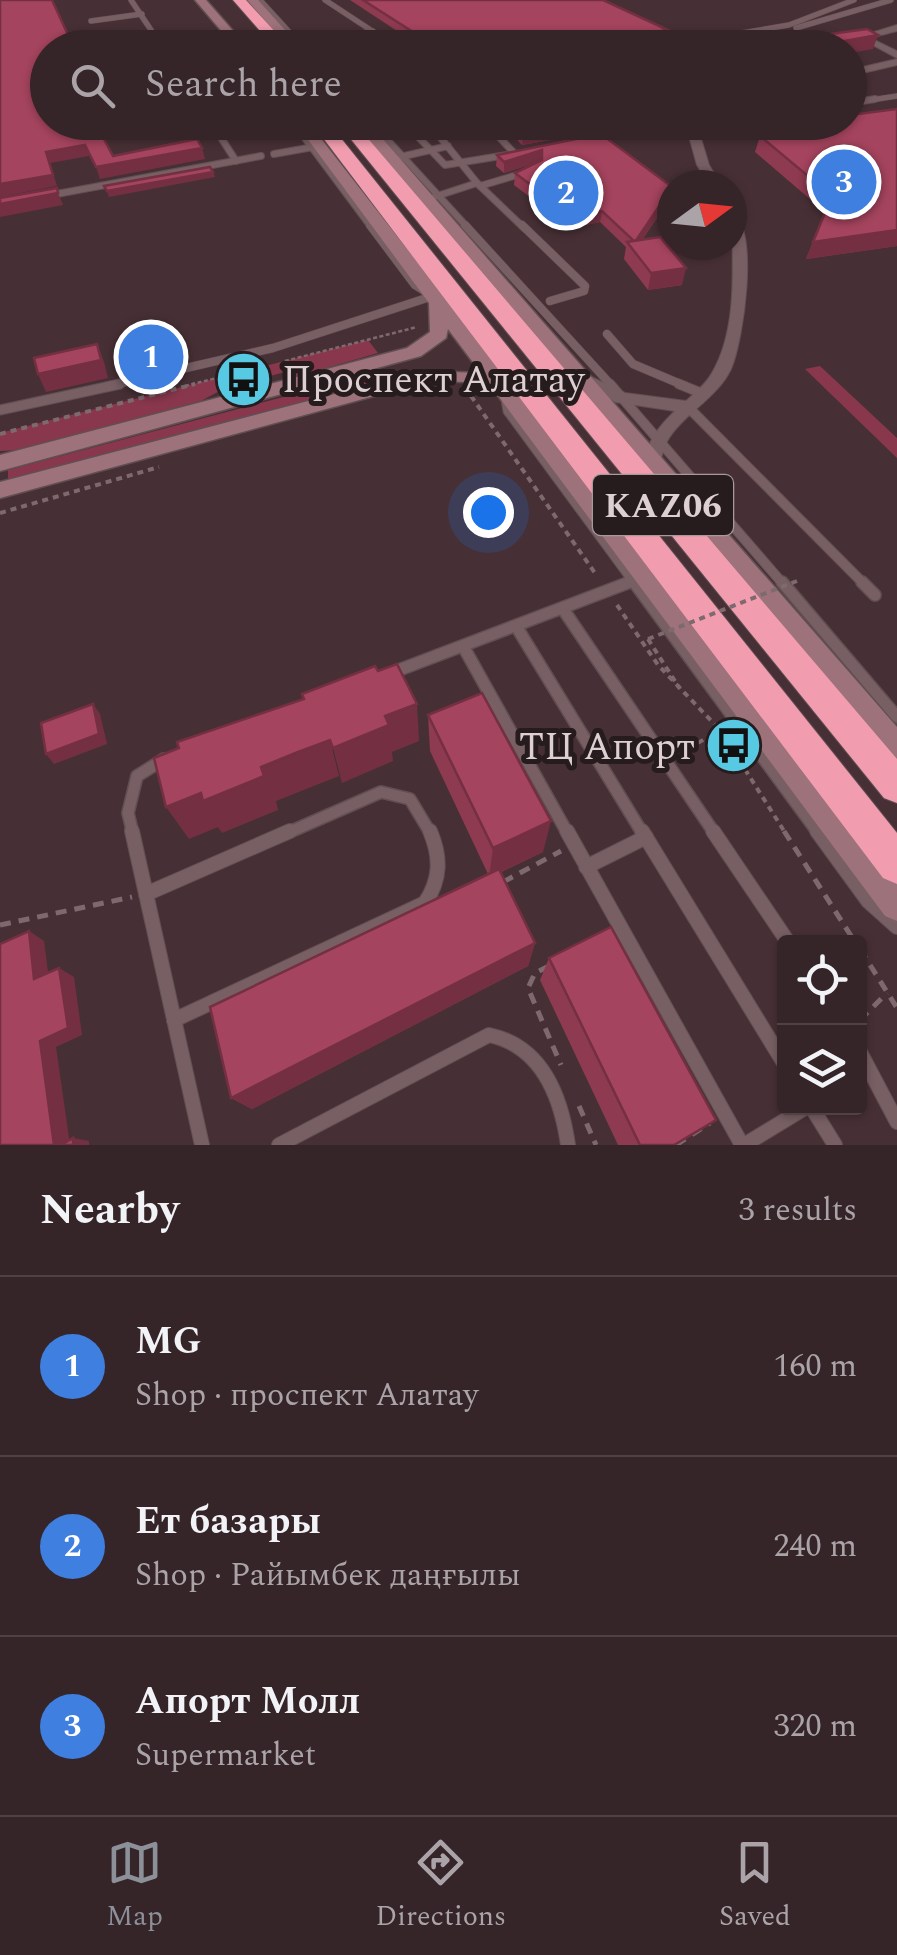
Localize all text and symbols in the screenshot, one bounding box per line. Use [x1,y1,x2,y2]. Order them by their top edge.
search box [30,30,867,140]
text: Search here [145,56,342,114]
icon: search [65,58,120,113]
pin: 3 [812,144,876,220]
pin: 2 [534,156,598,230]
north arrow [657,170,747,260]
pin: 1 [118,320,184,394]
bus stop icon: Проспект Алатау [213,349,273,409]
place label: Проспект Алатау [282,352,586,410]
road number: KАZ06 [593,475,733,535]
your location [463,487,514,538]
bus stop icon: ТЦ Апорт [704,716,764,776]
place label: ТЦ Апорт [519,719,695,777]
map controls [777,935,867,1115]
button: locate [777,935,867,1025]
button: layers [777,1025,867,1115]
text: Nearby [40,1179,179,1242]
text: 3 results [738,1186,857,1235]
text: MG [135,1313,201,1371]
text: 1 [64,1342,81,1391]
text: 160 m [773,1342,857,1391]
text: Shop · проспект Алатау [135,1371,479,1420]
text: Ет базары [135,1493,321,1551]
text: 2 [64,1522,81,1571]
text: 240 m [773,1522,857,1571]
text: Shop · Райымбек даңғылы [135,1551,521,1600]
text: Апорт Молл [135,1673,360,1731]
text: 3 [64,1702,81,1751]
text: 320 m [773,1702,857,1751]
text: Supermarket [135,1731,316,1780]
tab: Map [106,1835,163,1938]
tab: Directions [375,1835,506,1938]
tab: Saved [719,1835,791,1938]

